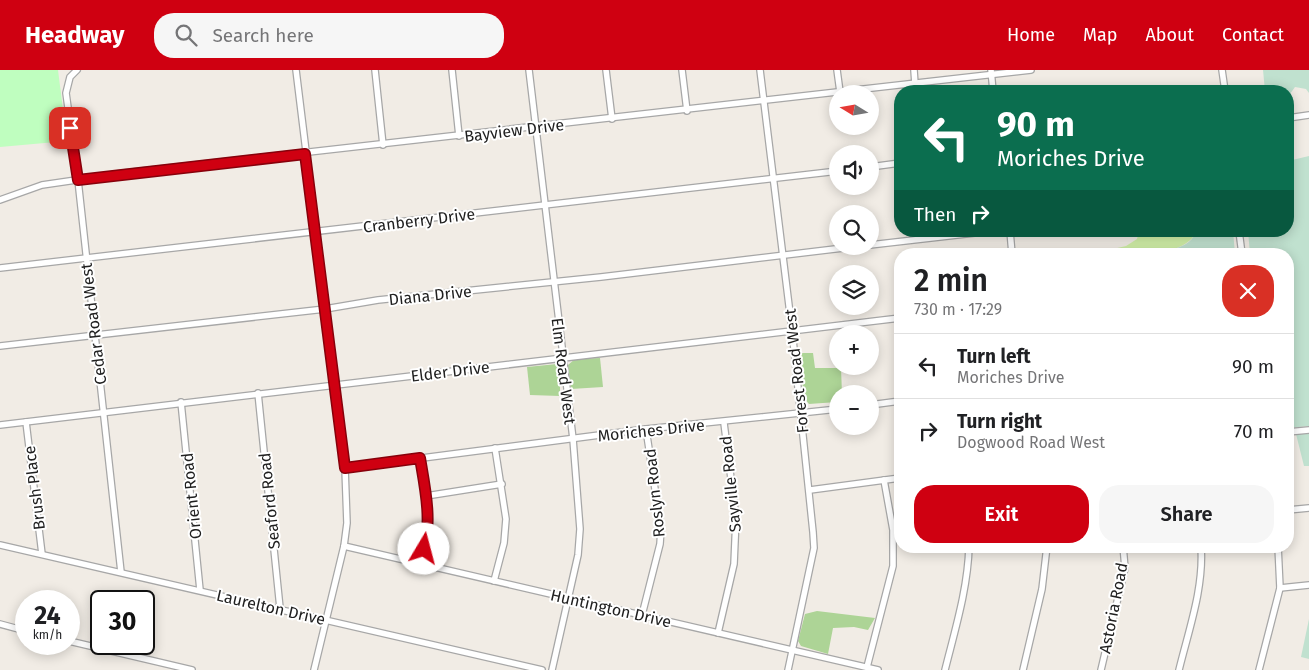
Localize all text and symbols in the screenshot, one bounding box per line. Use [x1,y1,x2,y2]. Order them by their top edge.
search box [154,13,504,58]
text: Headway [25,21,124,49]
icon: search [172,21,200,49]
text: Search here [212,24,314,47]
text: Home [1007,24,1055,46]
text: Map [1083,24,1117,46]
text: About [1145,24,1194,46]
text: Contact [1222,24,1284,46]
north arrow [829,85,879,135]
map controls [829,85,879,435]
text: 90 m [997,103,1075,145]
icon: left [914,105,979,170]
pin [49,107,91,149]
icon: arrive [56,114,84,142]
street label: Bayview Drive [463,115,565,146]
button: sound [829,145,879,195]
text: Moriches Drive [997,145,1145,172]
icon: right [966,200,994,228]
text: Then [914,203,956,226]
street label: Cranberry Drive [362,204,476,237]
button: search [829,205,879,255]
street label: Cedar Road West [77,262,110,386]
text: 2 min [914,263,988,299]
button: layers [829,265,879,315]
button: close [1222,265,1274,317]
street label: Diana Drive [388,282,473,309]
text: 730 m · 17:29 [914,300,1002,319]
street label: Forest Road West [781,308,812,434]
street label: Elm Road West [548,317,579,426]
button: + [829,325,879,375]
text: Turn left [957,345,1031,368]
icon: left [914,352,942,380]
text: 90 m [1232,355,1274,378]
street label: Elder Drive [410,357,491,386]
text: Moriches Drive [957,368,1064,387]
button: − [829,385,879,435]
text: Turn right [957,410,1042,433]
street label: Moriches Drive [597,415,705,446]
icon: right [914,417,942,445]
text: 70 m [1234,420,1274,443]
text: Dogwood Road West [957,433,1105,452]
street label: Sayville Road [716,435,745,533]
street label: Brush Place [20,445,49,531]
street label: Roslyn Road [640,448,669,538]
street label: Orient Road [178,452,205,540]
street label: Seaford Road [255,452,284,550]
button: Exit [914,485,1089,543]
button: Share [1099,485,1274,543]
position arrow [397,522,449,574]
street label: Astoria Road [1095,561,1132,655]
street label: Huntington Drive [549,585,673,632]
street label: Laurelton Drive [215,586,327,629]
speed limit sign: 30 [90,590,155,655]
text: 24 [34,601,61,631]
text: km/h [33,628,62,642]

